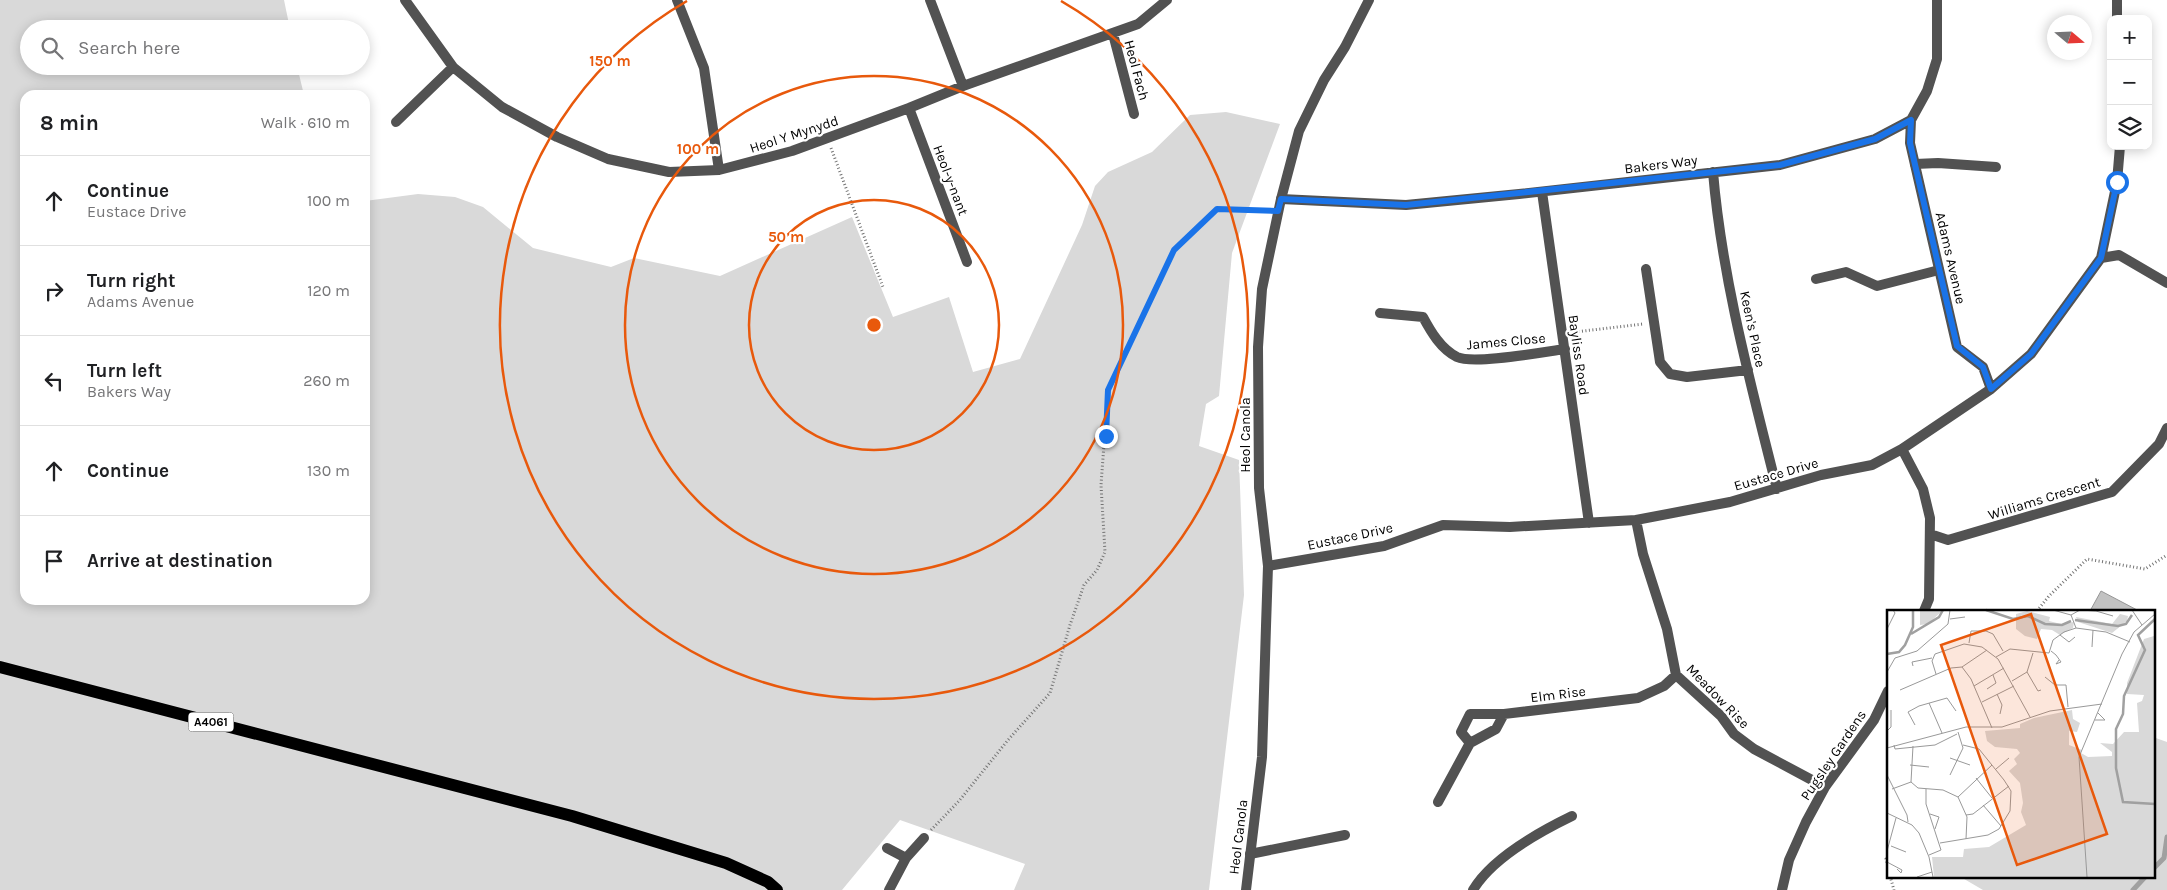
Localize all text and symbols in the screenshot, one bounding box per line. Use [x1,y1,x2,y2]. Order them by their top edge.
north arrow [2047,15,2092,60]
map controls [2107,15,2152,150]
button: + [2107,15,2152,60]
search box [20,20,370,75]
icon: search [38,34,66,62]
text: Search here [78,37,180,59]
street label: Heol Fach [1120,38,1153,102]
text: 150 m [589,52,631,70]
button: − [2107,60,2152,105]
button: layers [2107,105,2152,150]
text: 8 min [40,111,99,135]
street label: Heol Y Mynydd [748,112,841,157]
text: Walk · 610 m [261,113,350,132]
text: 100 m [677,140,719,158]
street label: Heol-y-nant [929,142,972,218]
street label: Bakers Way [1624,152,1699,177]
route start [2106,171,2129,194]
text: Continue [87,180,169,202]
icon: ahead [40,187,68,215]
text: 100 m [307,191,350,210]
text: Eustace Drive [87,202,187,221]
street label: Adams Avenue [1932,210,1969,306]
text: 50 m [768,228,804,246]
text: Turn right [87,270,176,292]
icon: right [40,277,68,305]
text: 120 m [307,281,350,300]
street label: Keen's Place [1736,289,1769,369]
text: Adams Avenue [87,292,194,311]
street label: Bayliss Road [1564,314,1593,397]
centre of rings [865,316,883,334]
street label: James Close [1466,330,1546,353]
text: Turn left [87,360,162,382]
icon: left [40,367,68,395]
text: 260 m [303,371,350,390]
text: Bakers Way [87,382,171,401]
street label: Heol Canola [1237,397,1254,473]
route end [1095,425,1118,448]
street label: Eustace Drive [1732,454,1820,495]
icon: ahead [40,457,68,485]
text: Continue [87,460,169,482]
text: 130 m [307,461,350,480]
street label: Williams Crescent [1986,473,2102,524]
street label: Eustace Drive [1306,519,1394,554]
icon: arrive [40,547,68,575]
text: Arrive at destination [87,550,273,572]
inset map [1887,610,2154,878]
street label: Meadow Rise [1683,660,1753,732]
street label: Elm Rise [1529,683,1587,706]
street label: Pugsley Gardens [1797,707,1870,804]
road number: A4061 [188,712,234,732]
street label: Heol Canola [1225,799,1252,876]

